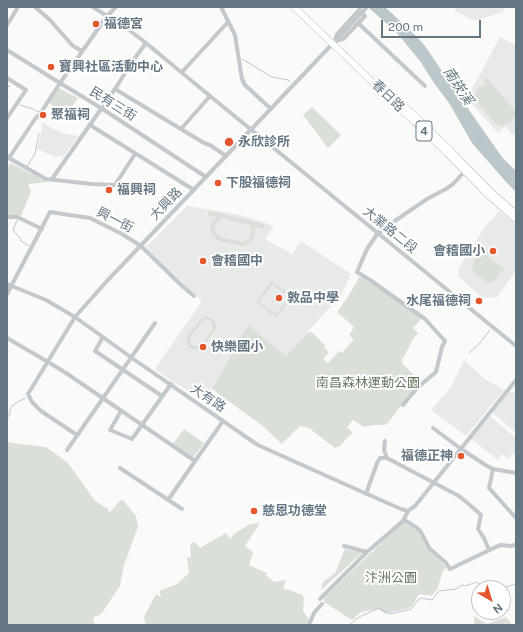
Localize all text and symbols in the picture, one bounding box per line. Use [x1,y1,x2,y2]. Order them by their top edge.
scale bar [383,12,483,38]
place label: 福德宮 [104,16,143,32]
marker: 福德宮 [91,19,101,29]
text: 200 m [388,20,423,34]
place label: 寶興社區活動中心 [59,59,163,75]
marker: 寶興社區活動中心 [46,62,56,72]
water label: 南崁溪 [439,64,477,108]
street label: 春日路 [369,77,407,115]
street label: 民有三街 [87,84,139,124]
place label: 聚福祠 [51,107,90,123]
marker: 聚福祠 [38,110,48,120]
road number: 4 [416,121,432,141]
place label: 永欣診所 [238,134,290,150]
marker: 永欣診所 [223,136,235,148]
place label: 下股福德祠 [226,175,291,191]
marker: 下股福德祠 [213,178,223,188]
place label: 福興祠 [117,182,156,198]
marker: 福興祠 [104,185,114,195]
street label: 大興路 [147,185,185,223]
street label: 大業路二段 [360,203,420,257]
street label: 興一街 [94,204,136,236]
place label: 會稽國小 [433,243,485,259]
marker: 會稽國小 [488,246,498,256]
place label: 會稽國中 [211,253,263,269]
marker: 會稽國中 [198,256,208,266]
place label: 敦品中學 [287,290,339,306]
marker: 敦品中學 [274,293,284,303]
place label: 水尾福德祠 [406,293,471,309]
marker: 水尾福德祠 [474,296,484,306]
place label: 快樂國小 [211,339,263,355]
marker: 快樂國小 [198,342,208,352]
park label: 南昌森林運動公園 [316,375,420,391]
street label: 大有路 [187,381,229,415]
place label: 福德正神 [401,448,453,464]
marker: 福德正神 [456,451,466,461]
place label: 慈恩功德堂 [262,503,327,519]
marker: 慈恩功德堂 [249,506,259,516]
park label: 汴洲公園 [365,570,417,586]
north arrow [471,580,511,620]
text: N [491,601,505,616]

